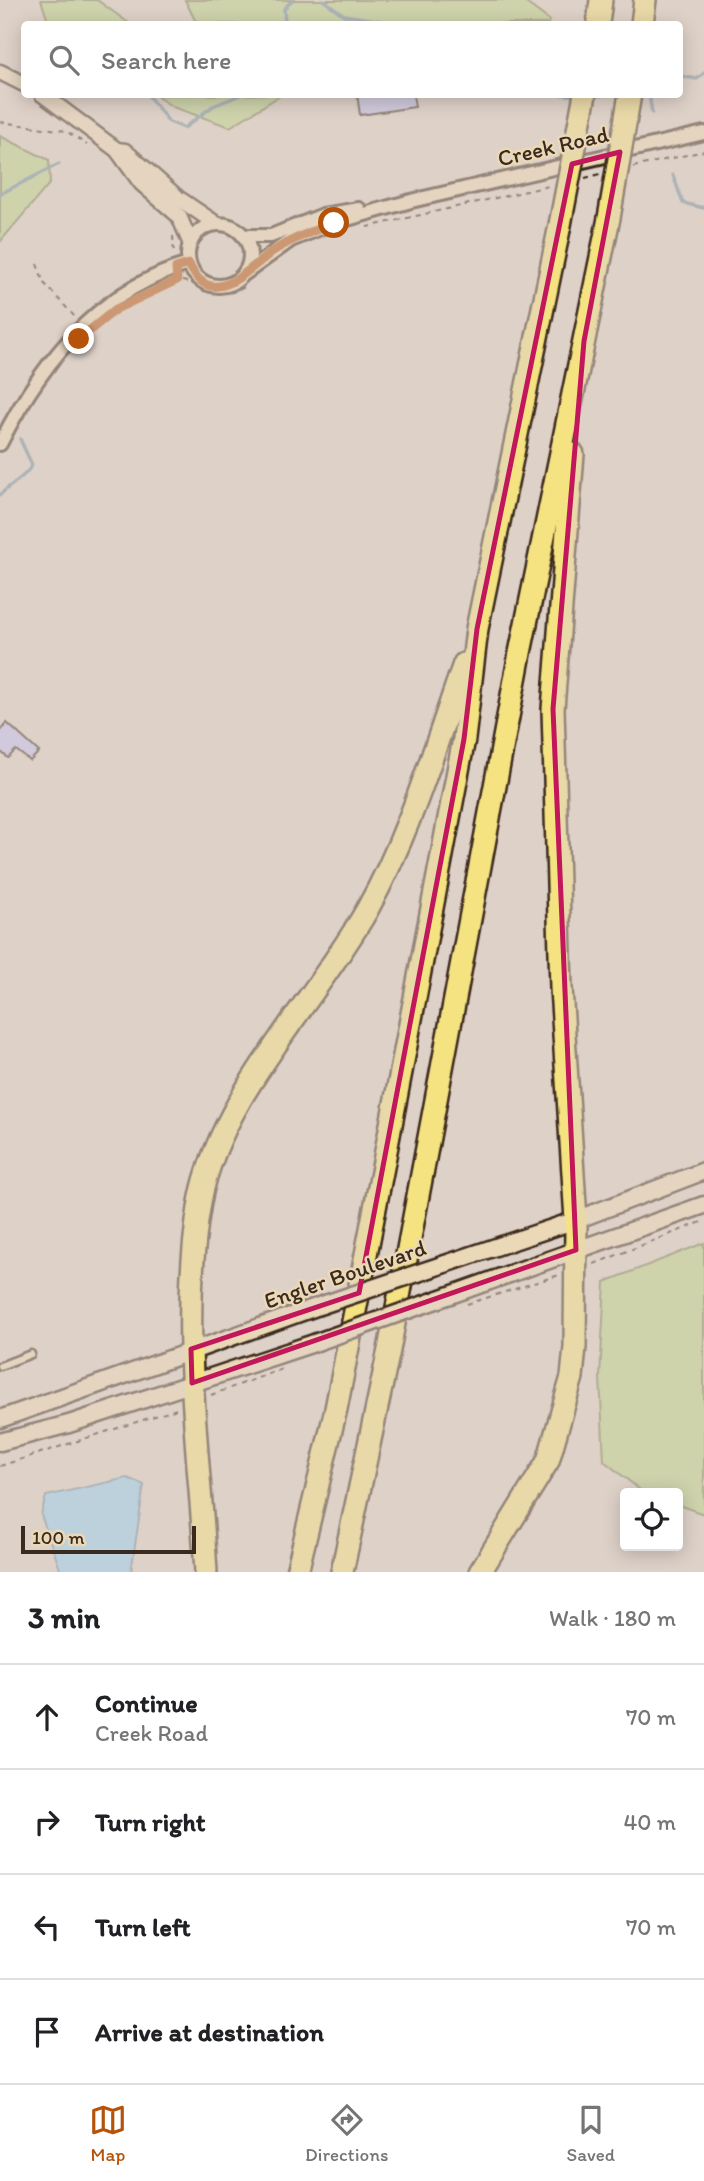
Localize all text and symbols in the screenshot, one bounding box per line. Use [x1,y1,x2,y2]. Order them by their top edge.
search box [21,21,683,98]
icon: search [45,41,83,79]
text: Search here [101,44,231,76]
street label: Creek Road [495,120,612,172]
route start [318,207,349,238]
route end [63,323,94,354]
street label: Engler Boulevard [260,1233,430,1315]
map controls [620,1488,683,1551]
button: locate [620,1488,683,1551]
scale bar [21,1523,196,1555]
text: 100 m [32,1526,84,1549]
text: 3 min [28,1599,100,1636]
text: Walk · 180 m [549,1604,676,1632]
text: Continue [95,1687,198,1719]
icon: ahead [28,1698,66,1736]
text: 70 m [626,1703,676,1731]
text: Creek Road [95,1719,208,1747]
icon: right [28,1803,66,1841]
text: Turn right [95,1806,206,1838]
text: 40 m [623,1808,676,1836]
icon: left [28,1908,66,1946]
text: Turn left [95,1911,191,1943]
text: 70 m [626,1913,676,1941]
icon: arrive [28,2013,66,2051]
text: Arrive at destination [95,2016,324,2048]
tab: Map [89,2101,127,2166]
tab: Directions [305,2101,389,2166]
tab: Saved [567,2101,615,2166]

